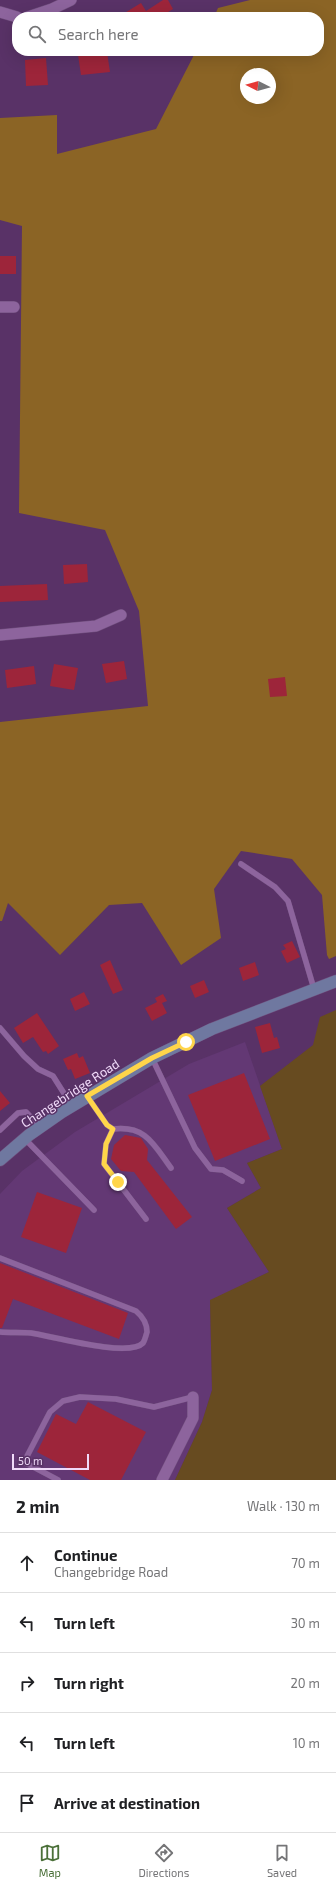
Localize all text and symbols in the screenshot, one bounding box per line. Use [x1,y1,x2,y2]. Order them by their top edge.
search box [12,12,324,56]
icon: search [26,23,48,45]
text: Search here [58,25,139,43]
north arrow [240,68,276,104]
route start [177,1033,195,1051]
street label: Changebridge Road [18,1055,122,1131]
route end [109,1173,127,1191]
scale bar [12,1452,89,1471]
text: 50 m [18,1454,43,1467]
text: 2 min [16,1496,59,1516]
text: Walk · 130 m [247,1498,320,1514]
text: Continue [54,1546,117,1564]
icon: ahead [16,1552,38,1574]
text: 70 m [291,1555,320,1571]
text: Changebridge Road [54,1564,168,1580]
icon: left [16,1612,38,1634]
text: Turn left [54,1614,115,1632]
text: 30 m [291,1615,320,1631]
icon: right [16,1672,38,1694]
text: Turn right [54,1674,124,1692]
text: 20 m [291,1675,320,1691]
icon: left [16,1732,38,1754]
text: Turn left [54,1734,115,1752]
text: 10 m [293,1735,320,1751]
icon: arrive [16,1792,38,1814]
text: Arrive at destination [54,1794,200,1812]
tab: Map [39,1842,61,1879]
tab: Directions [139,1842,189,1879]
tab: Saved [267,1842,297,1879]

